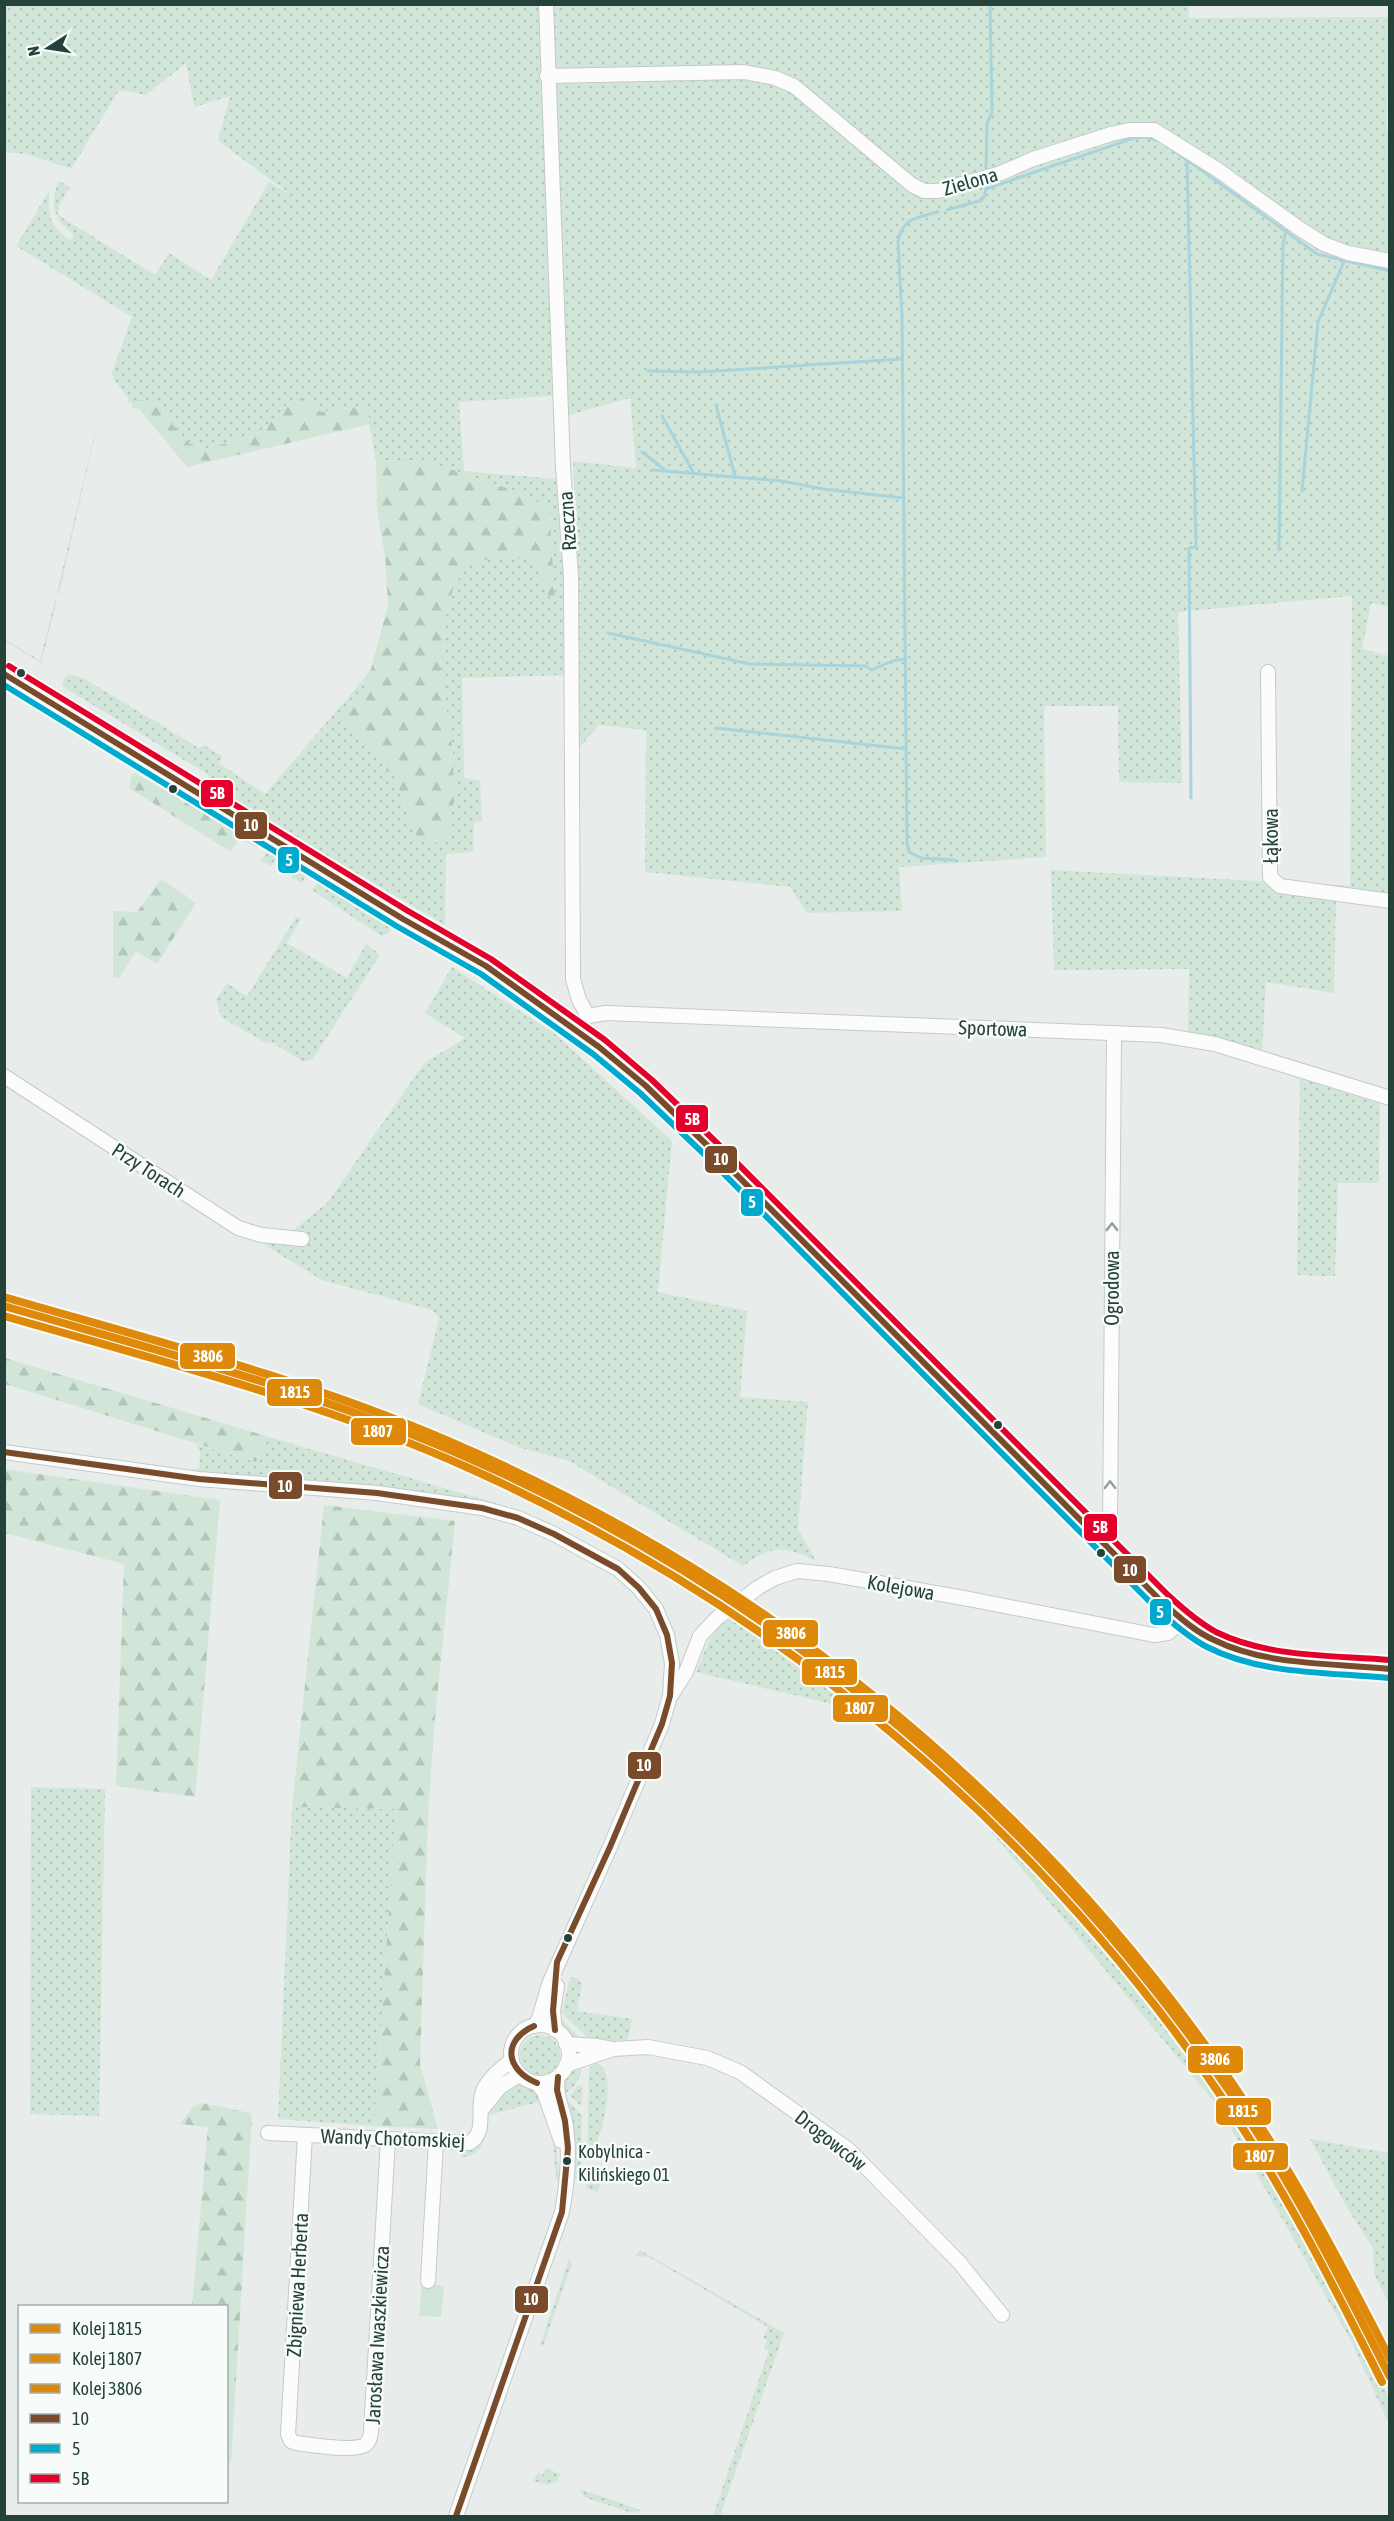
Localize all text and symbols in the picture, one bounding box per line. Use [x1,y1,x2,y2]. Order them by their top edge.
north arrow [18,18,78,78]
text: N [24,45,43,58]
street label: Zielona [940,162,1000,200]
street label: Rzeczna [553,490,581,552]
unlabelled marker [15,667,27,679]
line badge: 5B [200,779,234,808]
unlabelled marker [167,783,179,795]
text: 5B [209,784,225,802]
street label: Łąkowa [1259,808,1282,864]
line badge: 10 [234,811,268,840]
text: 10 [243,816,259,834]
line badge: 5 [277,846,300,874]
text: 5 [285,851,293,869]
street label: Sportowa [958,1015,1028,1041]
line badge: 5B [675,1104,709,1133]
text: 5B [684,1110,700,1128]
street label: Przy Torach [108,1138,190,1202]
line badge: 10 [704,1145,738,1174]
text: 10 [713,1150,729,1168]
line badge: 5 [740,1188,764,1217]
text: 5 [748,1193,756,1211]
one-way arrow [1105,1223,1118,1232]
street label: Ogrodowa [1100,1250,1123,1326]
line badge: 3806 [179,1342,236,1370]
text: 3806 [193,1347,224,1365]
line badge: 1815 [266,1378,323,1407]
text: 1815 [280,1383,311,1401]
line badge: 1807 [350,1417,407,1446]
unlabelled marker [992,1419,1004,1431]
text: 1807 [363,1422,393,1440]
line badge: 10 [268,1471,303,1500]
text: 10 [277,1477,293,1495]
one-way arrow [1104,1481,1116,1490]
line badge: 5B [1083,1513,1118,1542]
text: 5B [1092,1518,1108,1536]
unlabelled marker [1095,1547,1107,1559]
line badge: 10 [1113,1555,1147,1584]
text: 10 [1122,1561,1138,1579]
street label: Kolejowa [866,1570,936,1604]
line badge: 5 [1149,1598,1172,1626]
text: 5 [1156,1603,1164,1621]
line badge: 3806 [762,1619,819,1648]
text: 3806 [776,1624,807,1642]
line badge: 1815 [801,1658,858,1686]
text: 1815 [815,1663,846,1681]
line badge: 1807 [832,1694,889,1723]
text: 1807 [845,1699,875,1717]
line badge: 10 [627,1751,662,1780]
text: 10 [636,1756,652,1774]
unlabelled marker [562,1932,574,1944]
line badge: 3806 [1187,2045,1244,2074]
text: 3806 [1200,2050,1231,2068]
line badge: 1815 [1215,2097,1272,2126]
text: 1815 [1228,2102,1259,2120]
street label: Drogowców [791,2105,871,2175]
street label: Wandy Chotomskiej [320,2124,466,2152]
place label: Kobylnica - Kilińskiego 01 [578,2141,670,2185]
line badge: 1807 [1232,2142,1289,2171]
text: 1807 [1245,2147,1275,2165]
marker: Kobylnica - Kilińskiego 01 [561,2155,573,2167]
street label: Zbigniewa Herberta [282,2212,312,2358]
street label: Jarosława Iwaszkiewicza [361,2245,393,2425]
line badge: 10 [514,2285,549,2314]
text: 10 [523,2290,539,2308]
legend [18,2305,228,2503]
text: Kolej 1815 [72,2318,142,2339]
text: Kolej 1807 [72,2348,142,2369]
text: Kolej 3806 [72,2378,142,2399]
text: 10 [72,2408,89,2429]
text: 5 [72,2438,80,2459]
text: 5B [72,2468,89,2489]

